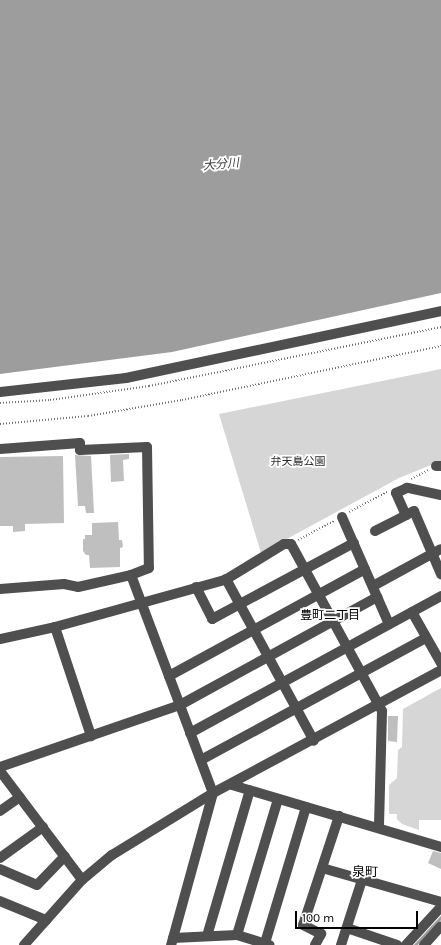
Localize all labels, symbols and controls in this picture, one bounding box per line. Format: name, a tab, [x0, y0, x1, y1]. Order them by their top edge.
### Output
water label: 大分川	[202, 156, 240, 174]
park label: 弁天島公園	[271, 455, 325, 469]
district label: 豊町二丁目	[300, 609, 360, 623]
district label: 泉町	[352, 864, 378, 880]
scale bar	[297, 903, 420, 929]
text: 100 m	[302, 911, 334, 925]

